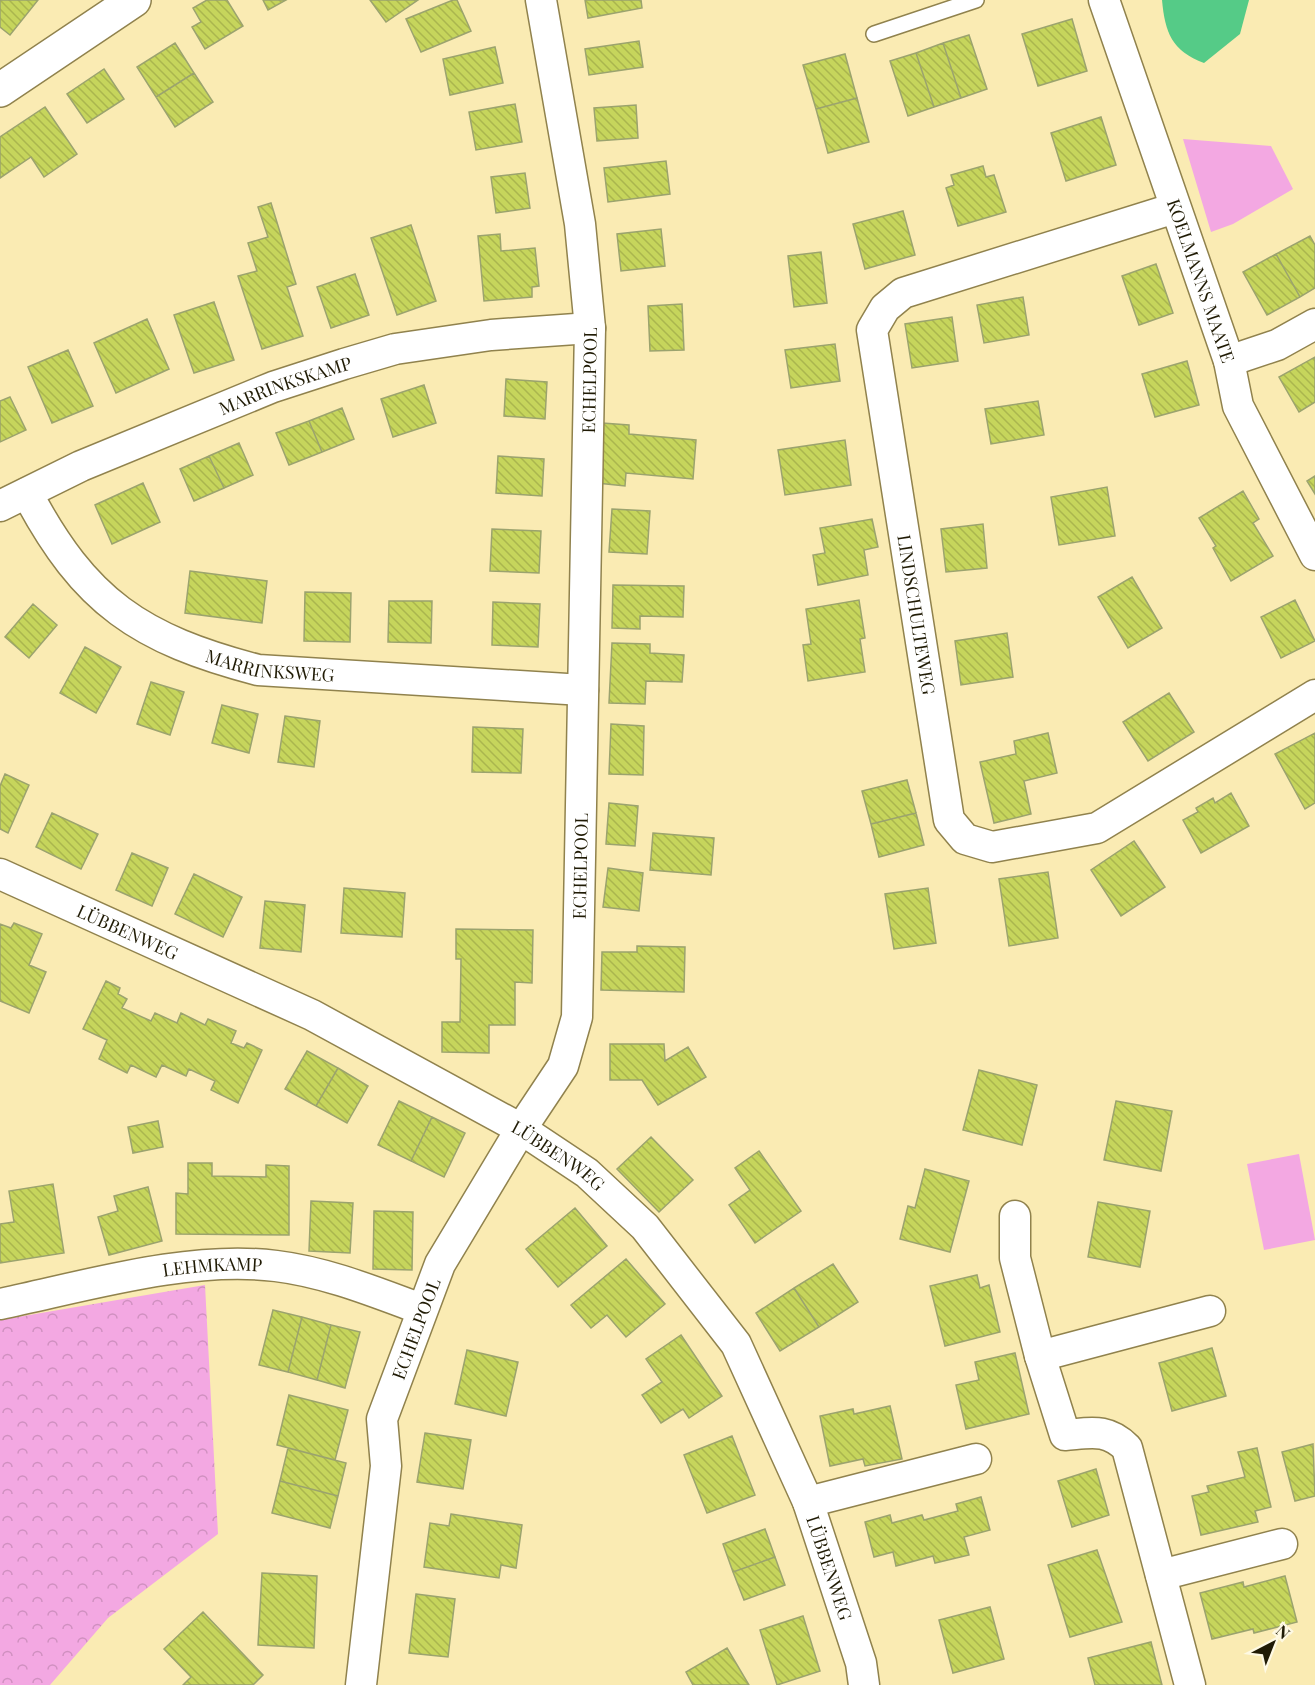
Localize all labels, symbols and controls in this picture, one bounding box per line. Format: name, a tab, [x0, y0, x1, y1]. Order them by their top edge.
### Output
street label: KOELMANNS MAATE	[1162, 196, 1241, 366]
street label: ECHELPOOL	[576, 327, 602, 434]
street label: MARRINKSKAMP	[215, 350, 355, 420]
street label: LINDSCHULTEWEG	[892, 533, 941, 697]
street label: MARRINKSWEG	[203, 643, 335, 687]
street label: ECHELPOOL	[567, 812, 593, 920]
street label: LÜBBENWEG	[73, 898, 182, 965]
street label: LÜBBENWEG	[508, 1114, 610, 1196]
street label: LEHMKAMP	[161, 1252, 263, 1282]
street label: ECHELPOOL	[386, 1274, 446, 1383]
street label: LÜBBENWEG	[801, 1512, 858, 1623]
north arrow	[1243, 1613, 1303, 1673]
text: N	[1272, 1620, 1295, 1643]

